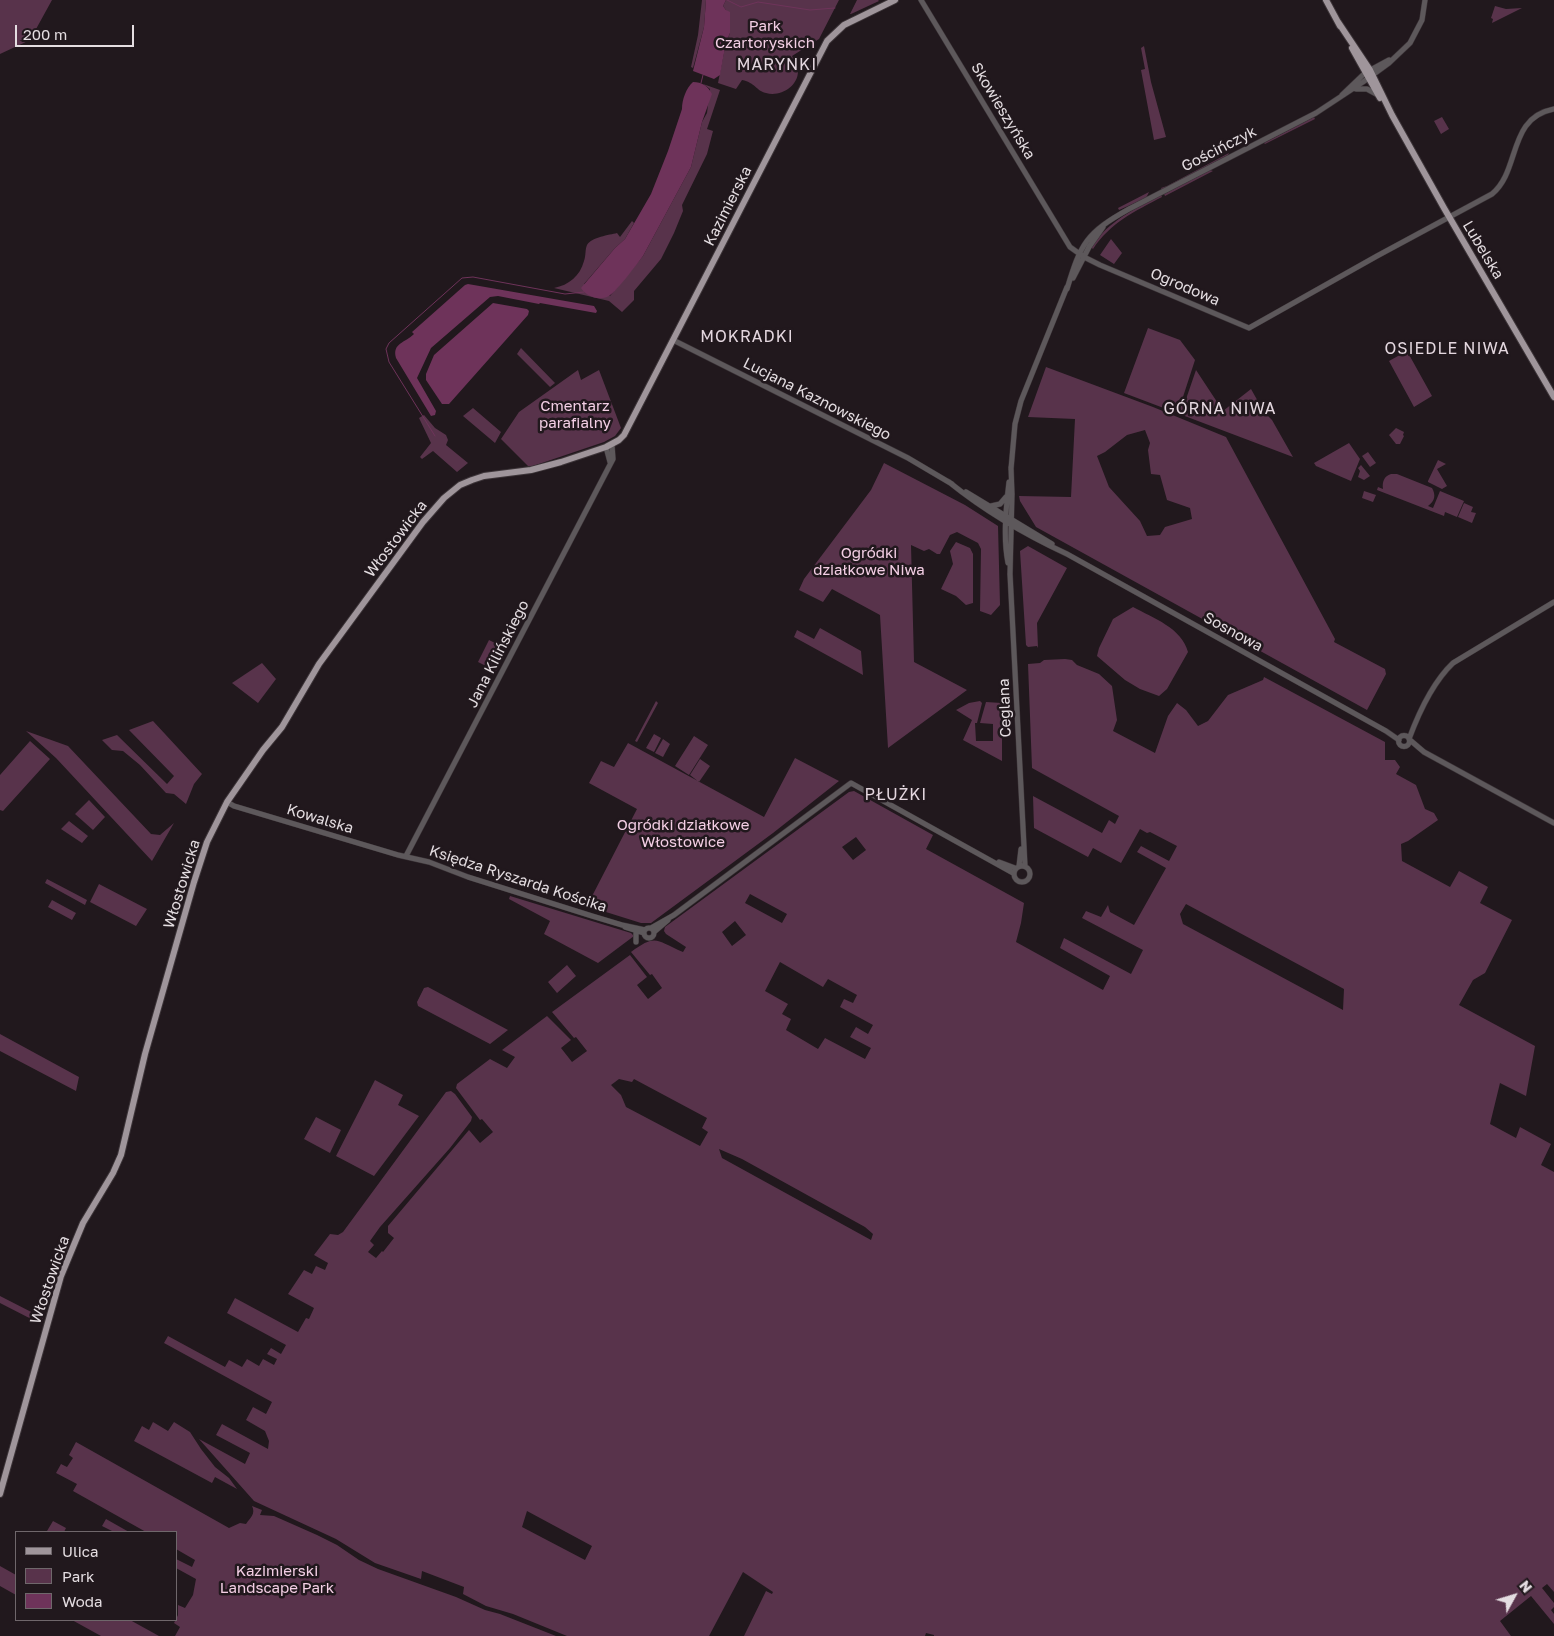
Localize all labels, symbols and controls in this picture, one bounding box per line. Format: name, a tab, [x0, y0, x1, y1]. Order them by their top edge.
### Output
scale bar	[18, 15, 136, 47]
park label: Park Czartoryskich	[715, 17, 815, 52]
text: 200 m	[23, 25, 67, 43]
district label: MARYNKI	[736, 55, 818, 75]
street label: Skowieszyńska	[967, 59, 1039, 163]
street label: Gościńczyk	[1178, 122, 1260, 176]
street label: Kazimierska	[700, 163, 756, 249]
street label: Lubelska	[1459, 218, 1507, 282]
street label: Ogrodowa	[1148, 264, 1222, 310]
district label: MOKRADKI	[699, 327, 795, 347]
district label: OSIEDLE NIWA	[1383, 339, 1511, 359]
street label: Lucjana Kaznowskiego	[740, 354, 894, 444]
park label: Cmentarz parafialny	[539, 397, 611, 432]
district label: GÓRNA NIWA	[1162, 399, 1278, 419]
street label: Włostowicka	[361, 497, 431, 581]
park label: Ogródki działkowe Niwa	[813, 544, 925, 579]
street label: Jana Kilińskiego	[463, 597, 533, 711]
street label: Sosnowa	[1200, 608, 1266, 656]
street label: Ceglana	[995, 678, 1015, 738]
district label: PŁUŻKI	[864, 785, 928, 805]
street label: Kowalska	[284, 800, 356, 838]
park label: Ogródki działkowe Włostowice	[617, 816, 749, 851]
street label: Włostowicka	[160, 837, 204, 931]
street label: Księdza Ryszarda Kościka	[427, 842, 609, 916]
street label: Włostowicka	[27, 1234, 73, 1326]
legend	[15, 1531, 178, 1621]
text: Ulica	[62, 1542, 98, 1560]
park label: Kazimierski Landscape Park	[220, 1562, 334, 1597]
text: Park	[62, 1567, 94, 1585]
north arrow	[1489, 1571, 1539, 1621]
text: N	[1516, 1577, 1536, 1596]
text: Woda	[62, 1592, 103, 1610]

